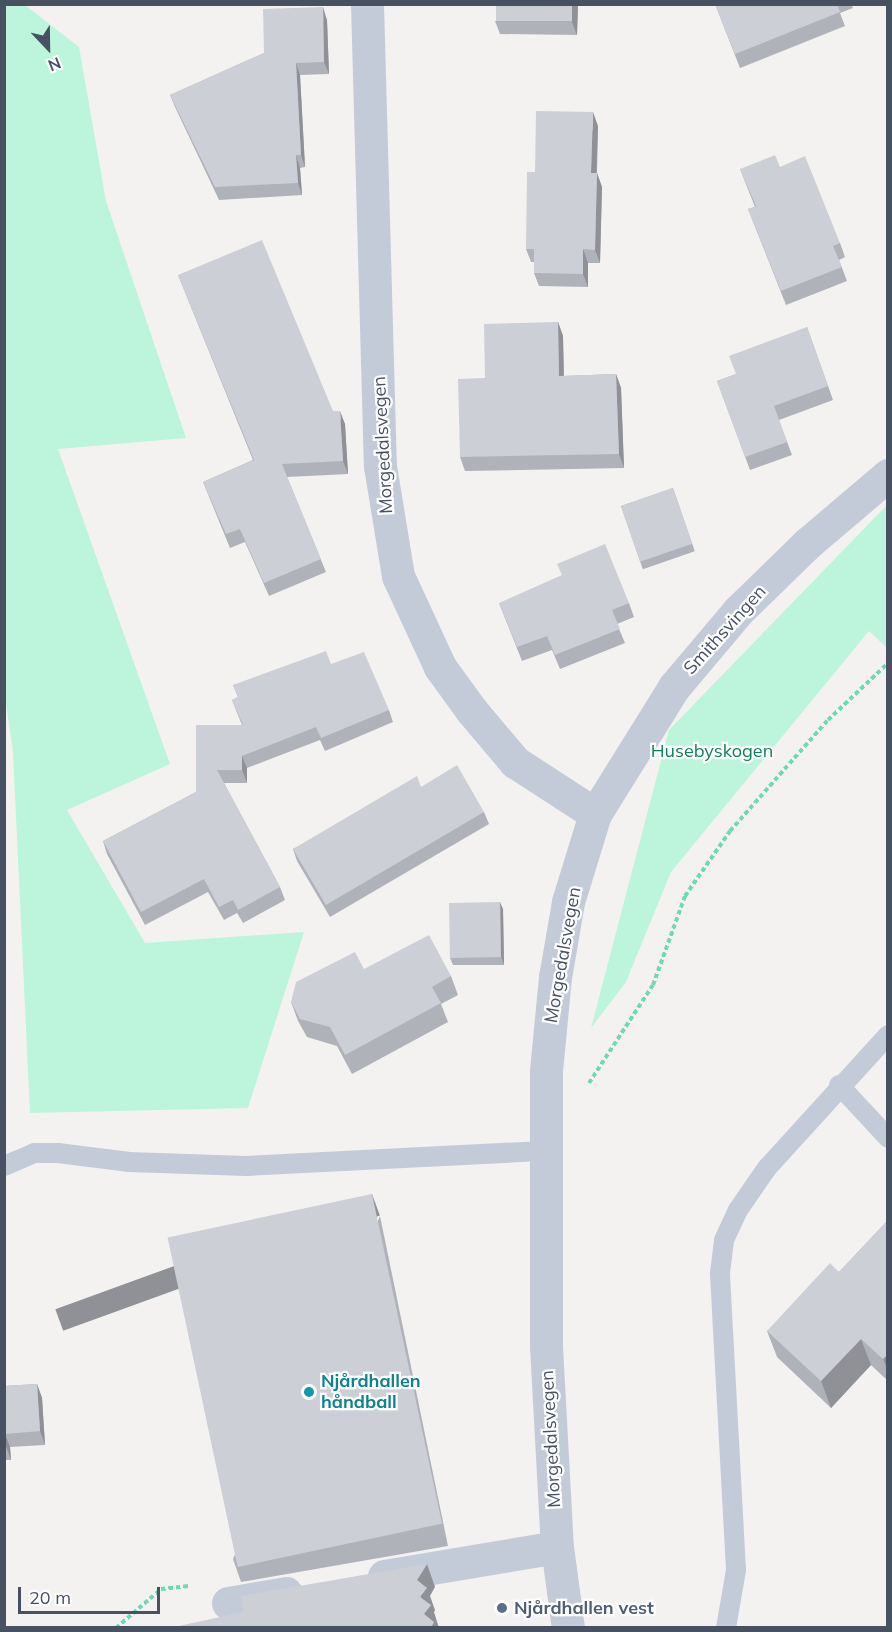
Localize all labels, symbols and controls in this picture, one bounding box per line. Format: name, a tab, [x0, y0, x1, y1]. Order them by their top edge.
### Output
north arrow	[18, 18, 78, 78]
text: N	[45, 53, 64, 76]
street label: Morgedalsvegen	[369, 376, 397, 514]
street label: Smithsvingen	[679, 581, 771, 679]
park label: Husebyskogen	[651, 740, 773, 762]
street label: Morgedalsvegen	[540, 885, 586, 1025]
street label: Morgedalsvegen	[537, 1370, 565, 1508]
place label: Njårdhallen håndball	[321, 1371, 421, 1414]
marker: Njårdhallen håndball	[302, 1385, 316, 1399]
scale bar	[21, 1575, 164, 1613]
text: 20 m	[29, 1586, 71, 1609]
place label: Njårdhallen vest	[514, 1597, 654, 1619]
marker: Njårdhallen vest	[495, 1601, 509, 1615]

